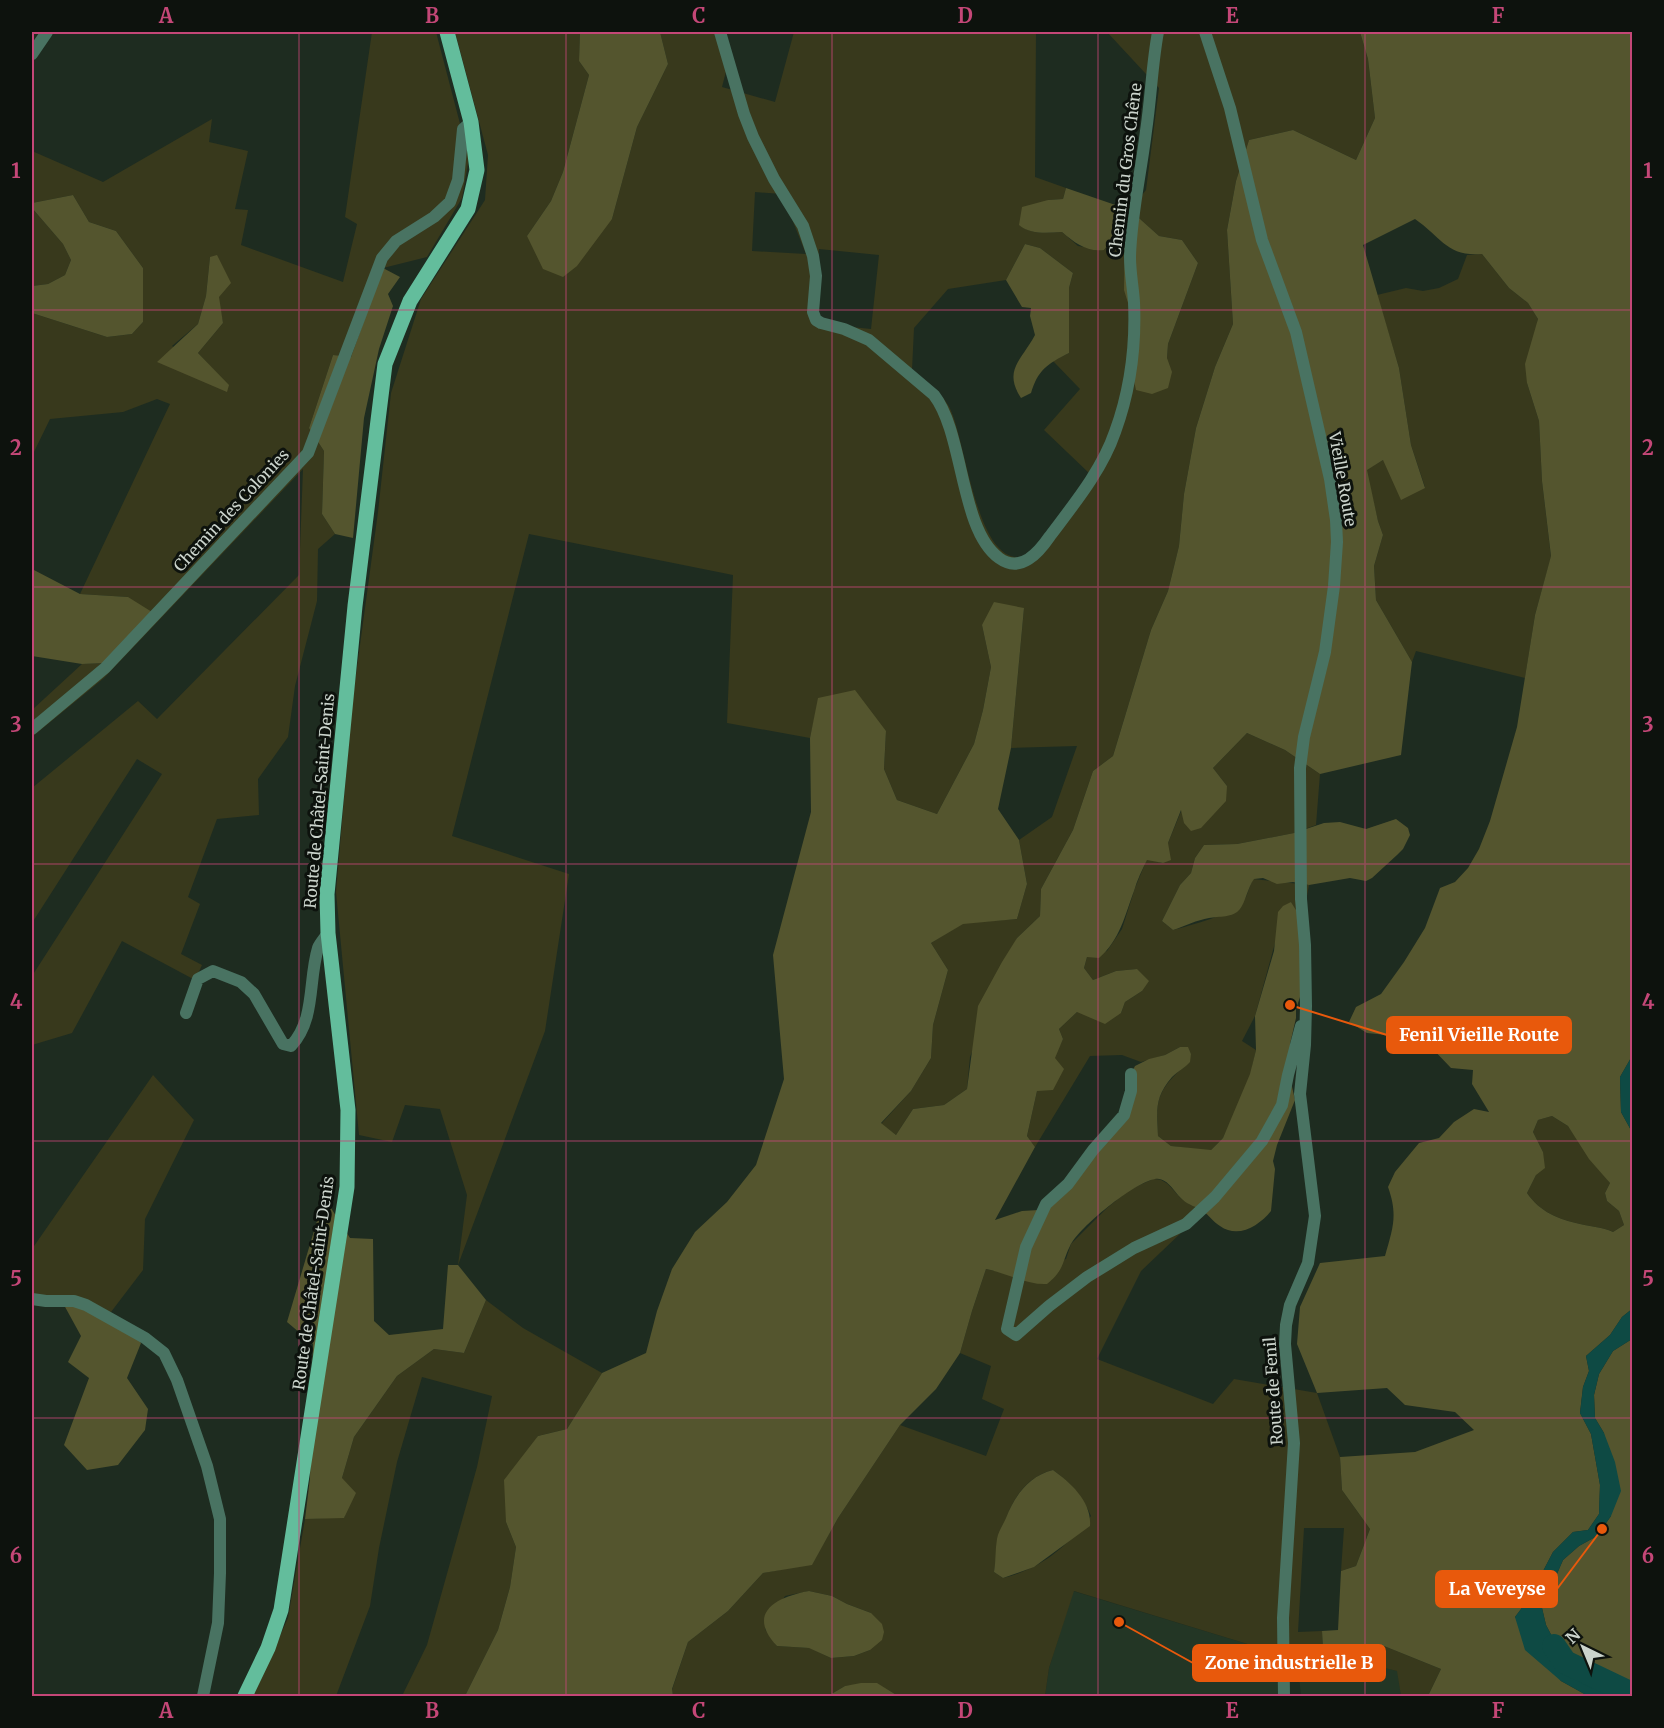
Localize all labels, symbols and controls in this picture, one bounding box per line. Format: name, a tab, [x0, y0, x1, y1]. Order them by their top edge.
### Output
text: A	[158, 3, 174, 28]
text: B	[425, 3, 439, 28]
text: C	[692, 3, 706, 28]
text: D	[957, 3, 973, 28]
text: E	[1225, 3, 1239, 28]
text: F	[1492, 3, 1505, 28]
street label: Chemin du Gros Chêne	[1104, 82, 1146, 258]
text: 1	[11, 158, 21, 183]
text: 1	[1643, 158, 1653, 183]
street label: Vieille Route	[1325, 429, 1361, 528]
text: 2	[10, 435, 22, 460]
text: 2	[1642, 435, 1654, 460]
street label: Chemin des Colonies	[169, 444, 293, 575]
street label: Route de Châtel-Saint-Denis	[300, 692, 338, 909]
text: 3	[10, 712, 22, 737]
text: 3	[1642, 712, 1654, 737]
text: 4	[10, 989, 23, 1014]
text: 4	[1642, 989, 1655, 1014]
callout: Fenil Vieille Route	[1387, 1017, 1571, 1053]
text: Fenil Vieille Route	[1399, 1023, 1559, 1046]
street label: Route de Châtel-Saint-Denis	[288, 1175, 338, 1391]
text: 5	[10, 1266, 22, 1291]
text: 5	[1642, 1266, 1654, 1291]
street label: Route de Fenil	[1259, 1336, 1287, 1446]
text: 6	[10, 1543, 22, 1568]
text: 6	[1642, 1543, 1654, 1568]
callout: La Veveyse	[1436, 1571, 1557, 1607]
text: La Veveyse	[1448, 1577, 1546, 1600]
north arrow	[1553, 1617, 1613, 1677]
text: N	[1561, 1624, 1584, 1648]
callout: Zone industrielle B	[1193, 1645, 1385, 1681]
text: Zone industrielle B	[1205, 1651, 1374, 1674]
text: A	[158, 1698, 174, 1723]
text: B	[425, 1698, 439, 1723]
text: C	[692, 1698, 706, 1723]
text: D	[957, 1698, 973, 1723]
text: E	[1225, 1698, 1239, 1723]
text: F	[1492, 1698, 1505, 1723]

